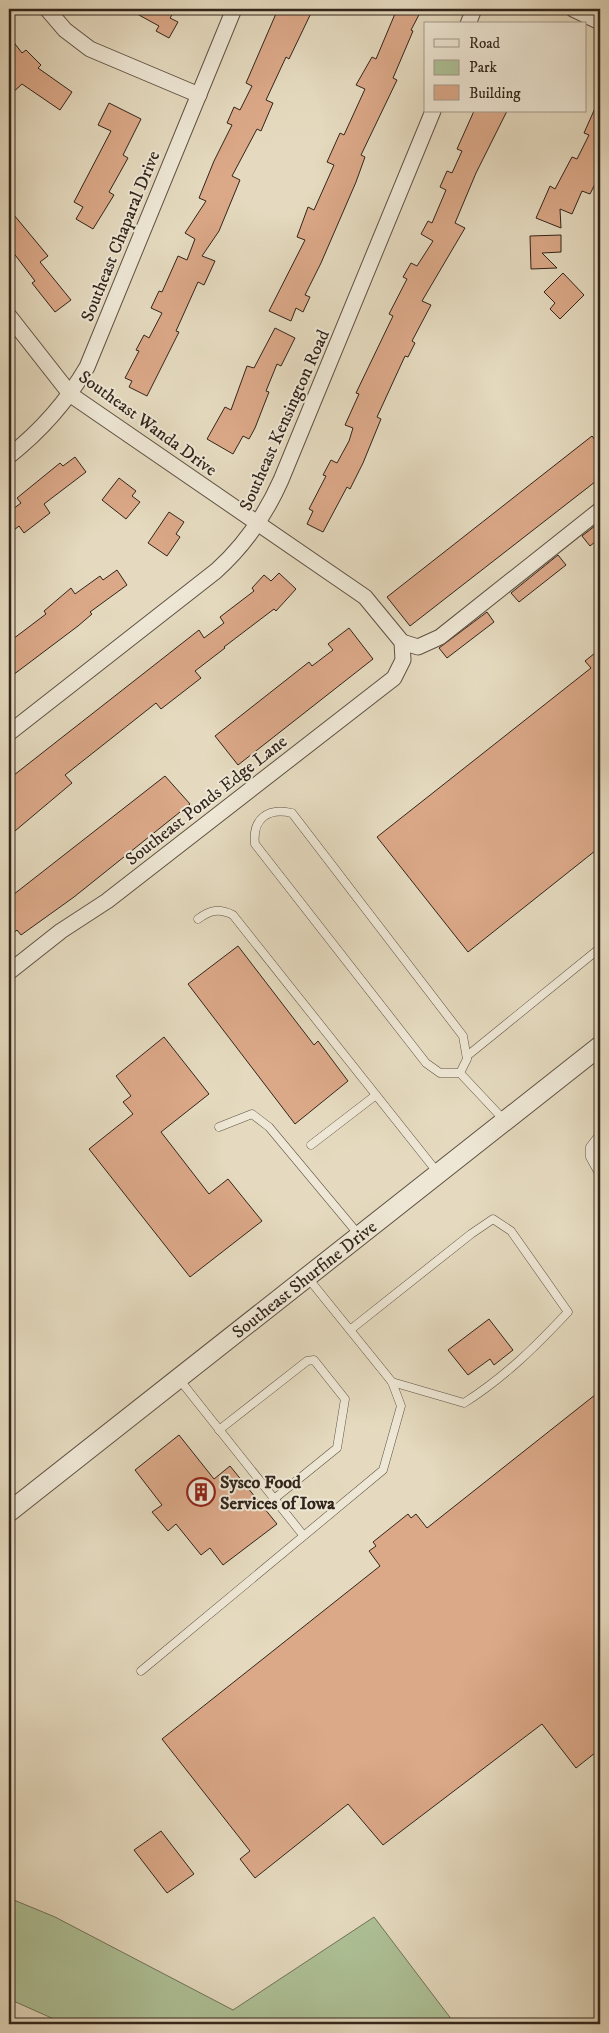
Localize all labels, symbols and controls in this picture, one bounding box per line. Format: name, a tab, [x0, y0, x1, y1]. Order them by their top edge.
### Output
legend	[424, 22, 586, 112]
text: Road	[469, 34, 501, 53]
text: Park	[469, 58, 498, 77]
text: Building	[469, 84, 521, 103]
street label: Southeast Chaparal Drive	[77, 148, 165, 325]
street label: Southeast Kensington Road	[235, 326, 335, 514]
street label: Southeast Wanda Drive	[74, 366, 221, 481]
street label: Southeast Ponds Edge Lane	[121, 731, 292, 871]
street label: Southeast Shurfine Drive	[228, 1216, 382, 1344]
place label: Sysco Food Services of Iowa	[220, 1472, 335, 1515]
building icon: Sysco Food Services of Iowa	[186, 1477, 216, 1507]

